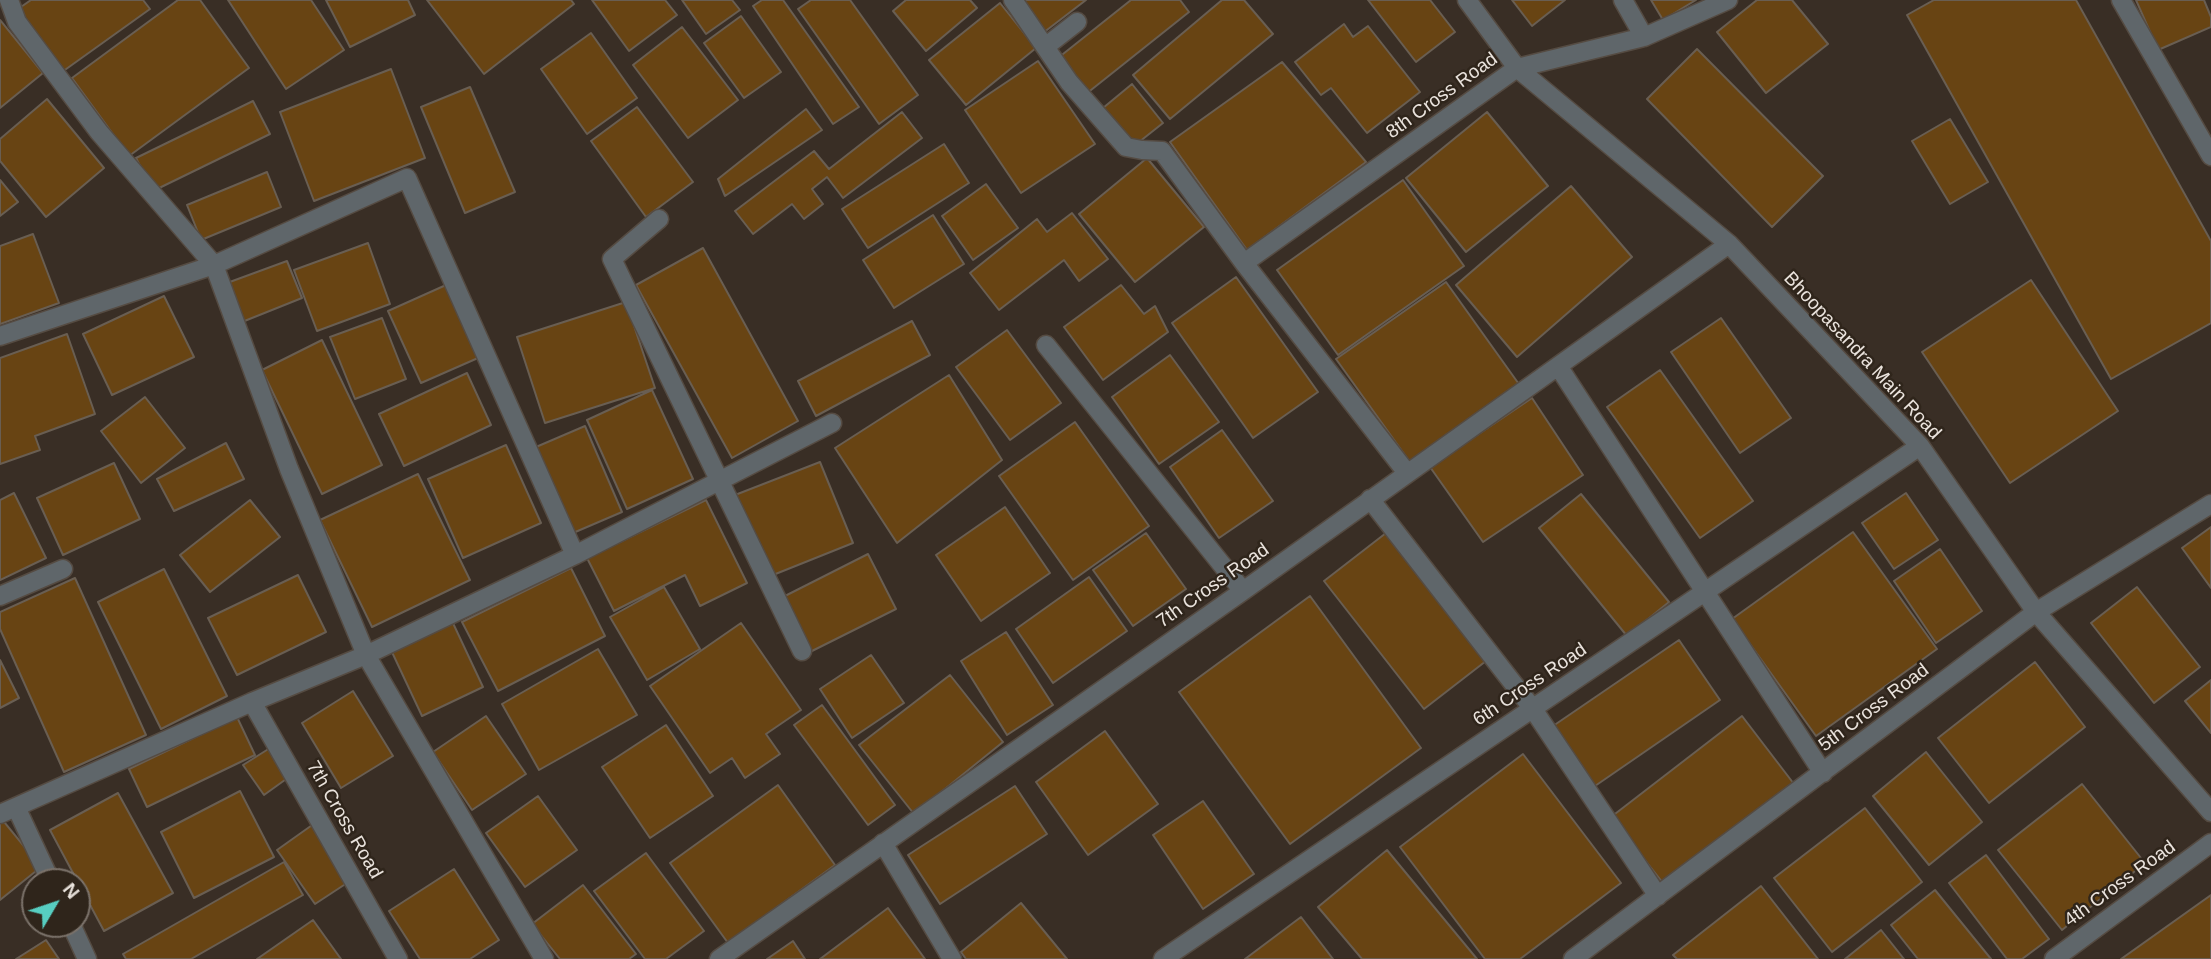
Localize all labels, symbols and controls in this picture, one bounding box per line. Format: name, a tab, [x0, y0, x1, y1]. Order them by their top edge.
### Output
street label: 8th Cross Road	[1382, 48, 1502, 144]
street label: Bhoopasandra Main Road	[1778, 267, 1946, 445]
street label: 7th Cross Road	[1152, 539, 1274, 633]
street label: 6th Cross Road	[1469, 639, 1591, 731]
street label: 5th Cross Road	[1814, 659, 1934, 757]
street label: 7th Cross Road	[301, 757, 387, 883]
street label: 4th Cross Road	[2060, 836, 2180, 932]
north arrow	[21, 868, 91, 938]
text: N	[59, 879, 84, 903]

